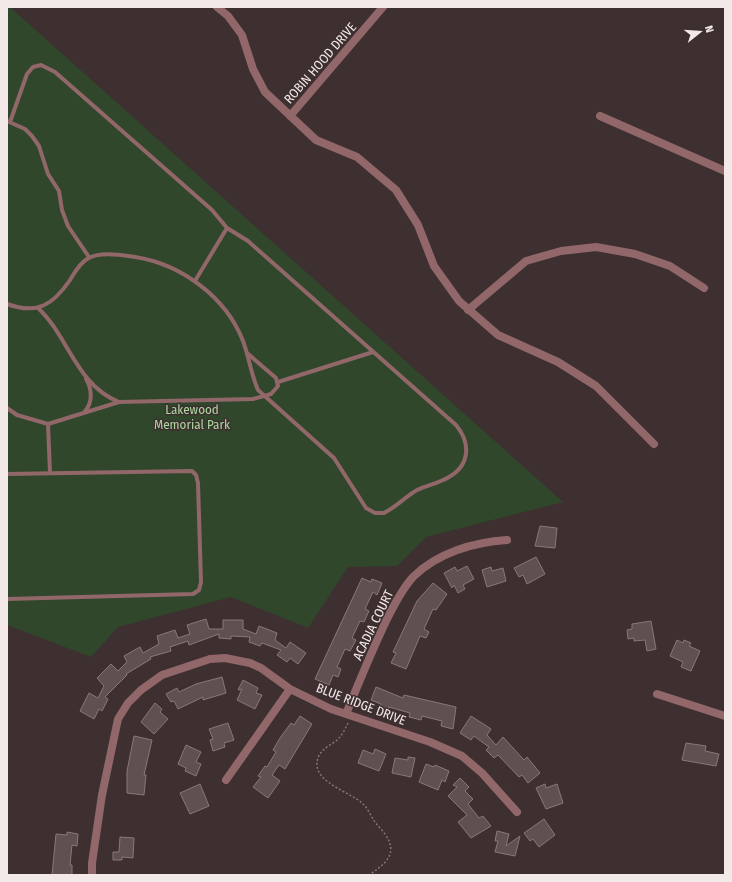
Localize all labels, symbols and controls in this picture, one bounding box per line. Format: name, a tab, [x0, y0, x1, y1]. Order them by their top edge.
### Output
north arrow	[680, 12, 720, 52]
street label: ROBIN HOOD DRIVE	[281, 20, 359, 106]
text: N	[702, 24, 716, 34]
park label: Lakewood Memorial Park	[154, 402, 231, 432]
street label: ACADIA COURT	[350, 588, 396, 662]
street label: BLUE RIDGE DRIVE	[314, 680, 408, 728]

